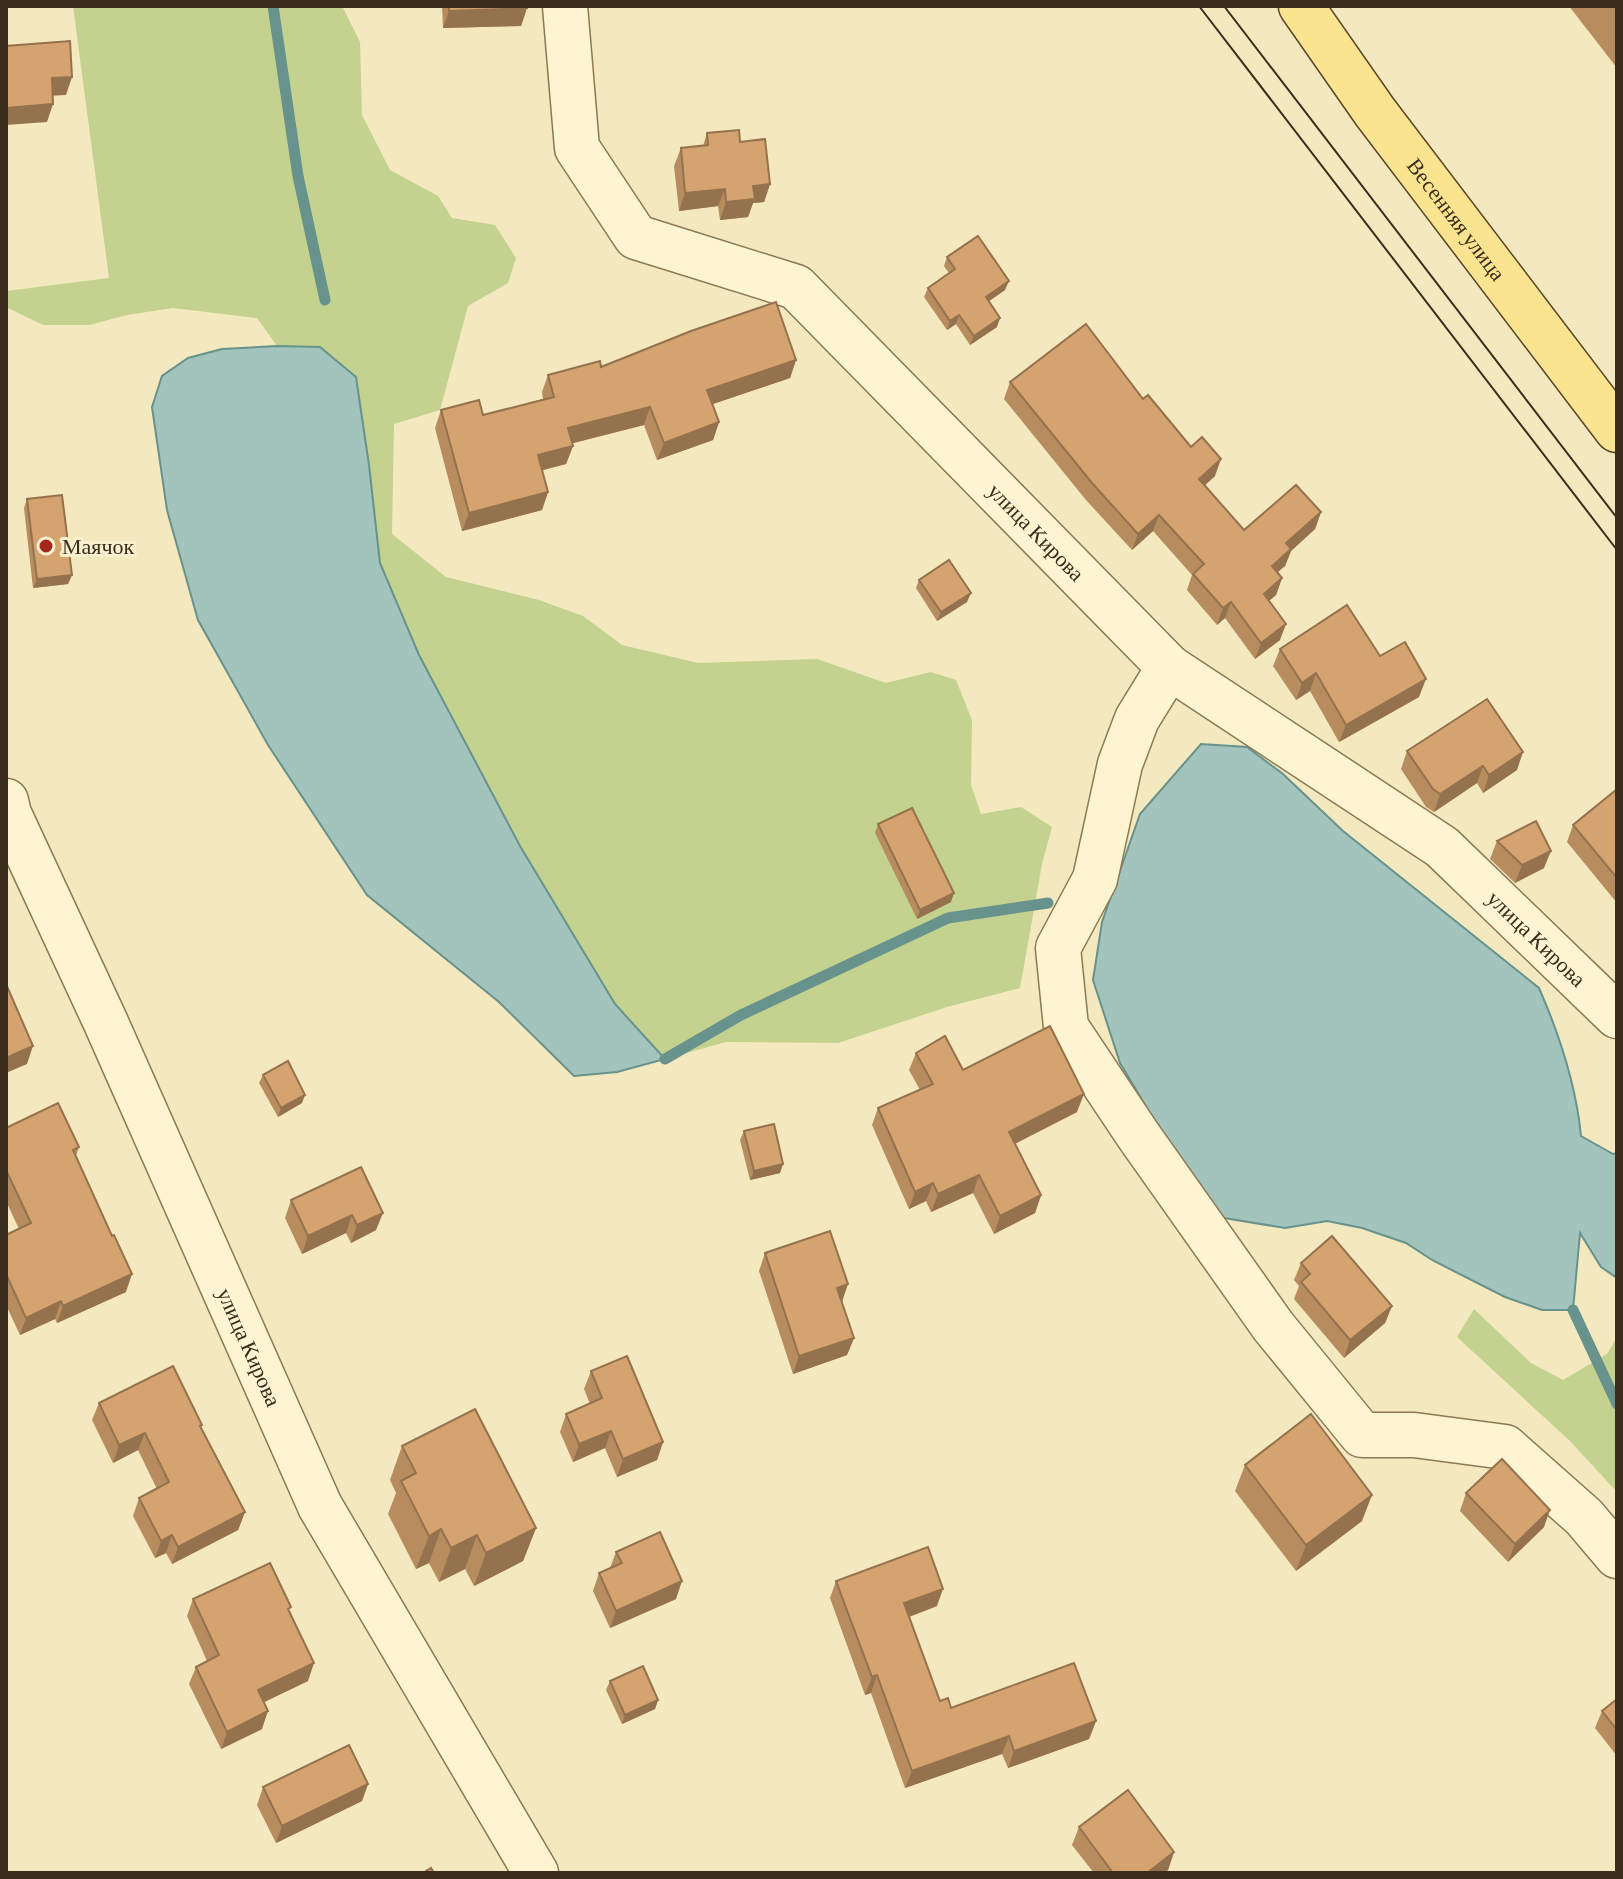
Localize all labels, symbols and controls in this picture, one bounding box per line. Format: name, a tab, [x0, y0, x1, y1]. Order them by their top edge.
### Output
street label: Весенняя улица	[1402, 153, 1511, 286]
street label: улица Кирова	[983, 478, 1090, 586]
place label: Маячок	[62, 534, 135, 559]
marker: Маячок	[37, 537, 55, 555]
street label: улица Кирова	[1482, 885, 1591, 992]
street label: улица Кирова	[212, 1284, 287, 1410]

